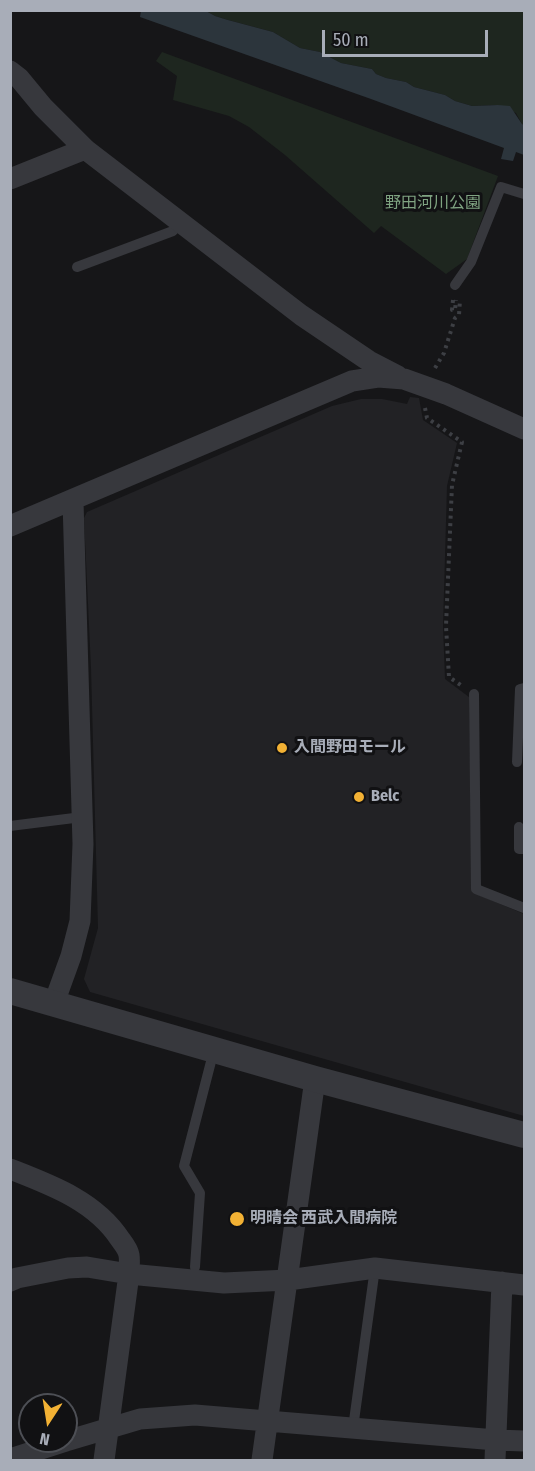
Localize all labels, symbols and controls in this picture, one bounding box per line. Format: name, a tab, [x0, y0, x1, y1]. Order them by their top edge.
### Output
scale bar	[325, 18, 492, 56]
text: 50 m	[333, 29, 369, 51]
park label: 野田河川公園	[385, 194, 481, 214]
place label: 入間野田モール	[294, 738, 406, 758]
marker: 入間野田モール	[275, 741, 289, 755]
place label: Belc	[371, 787, 399, 807]
marker: Belc	[352, 790, 366, 804]
place label: 明晴会 西武入間病院	[250, 1209, 397, 1229]
marker: 明晴会 西武入間病院	[228, 1210, 246, 1228]
north arrow	[18, 1393, 78, 1453]
text: N	[38, 1429, 51, 1449]

